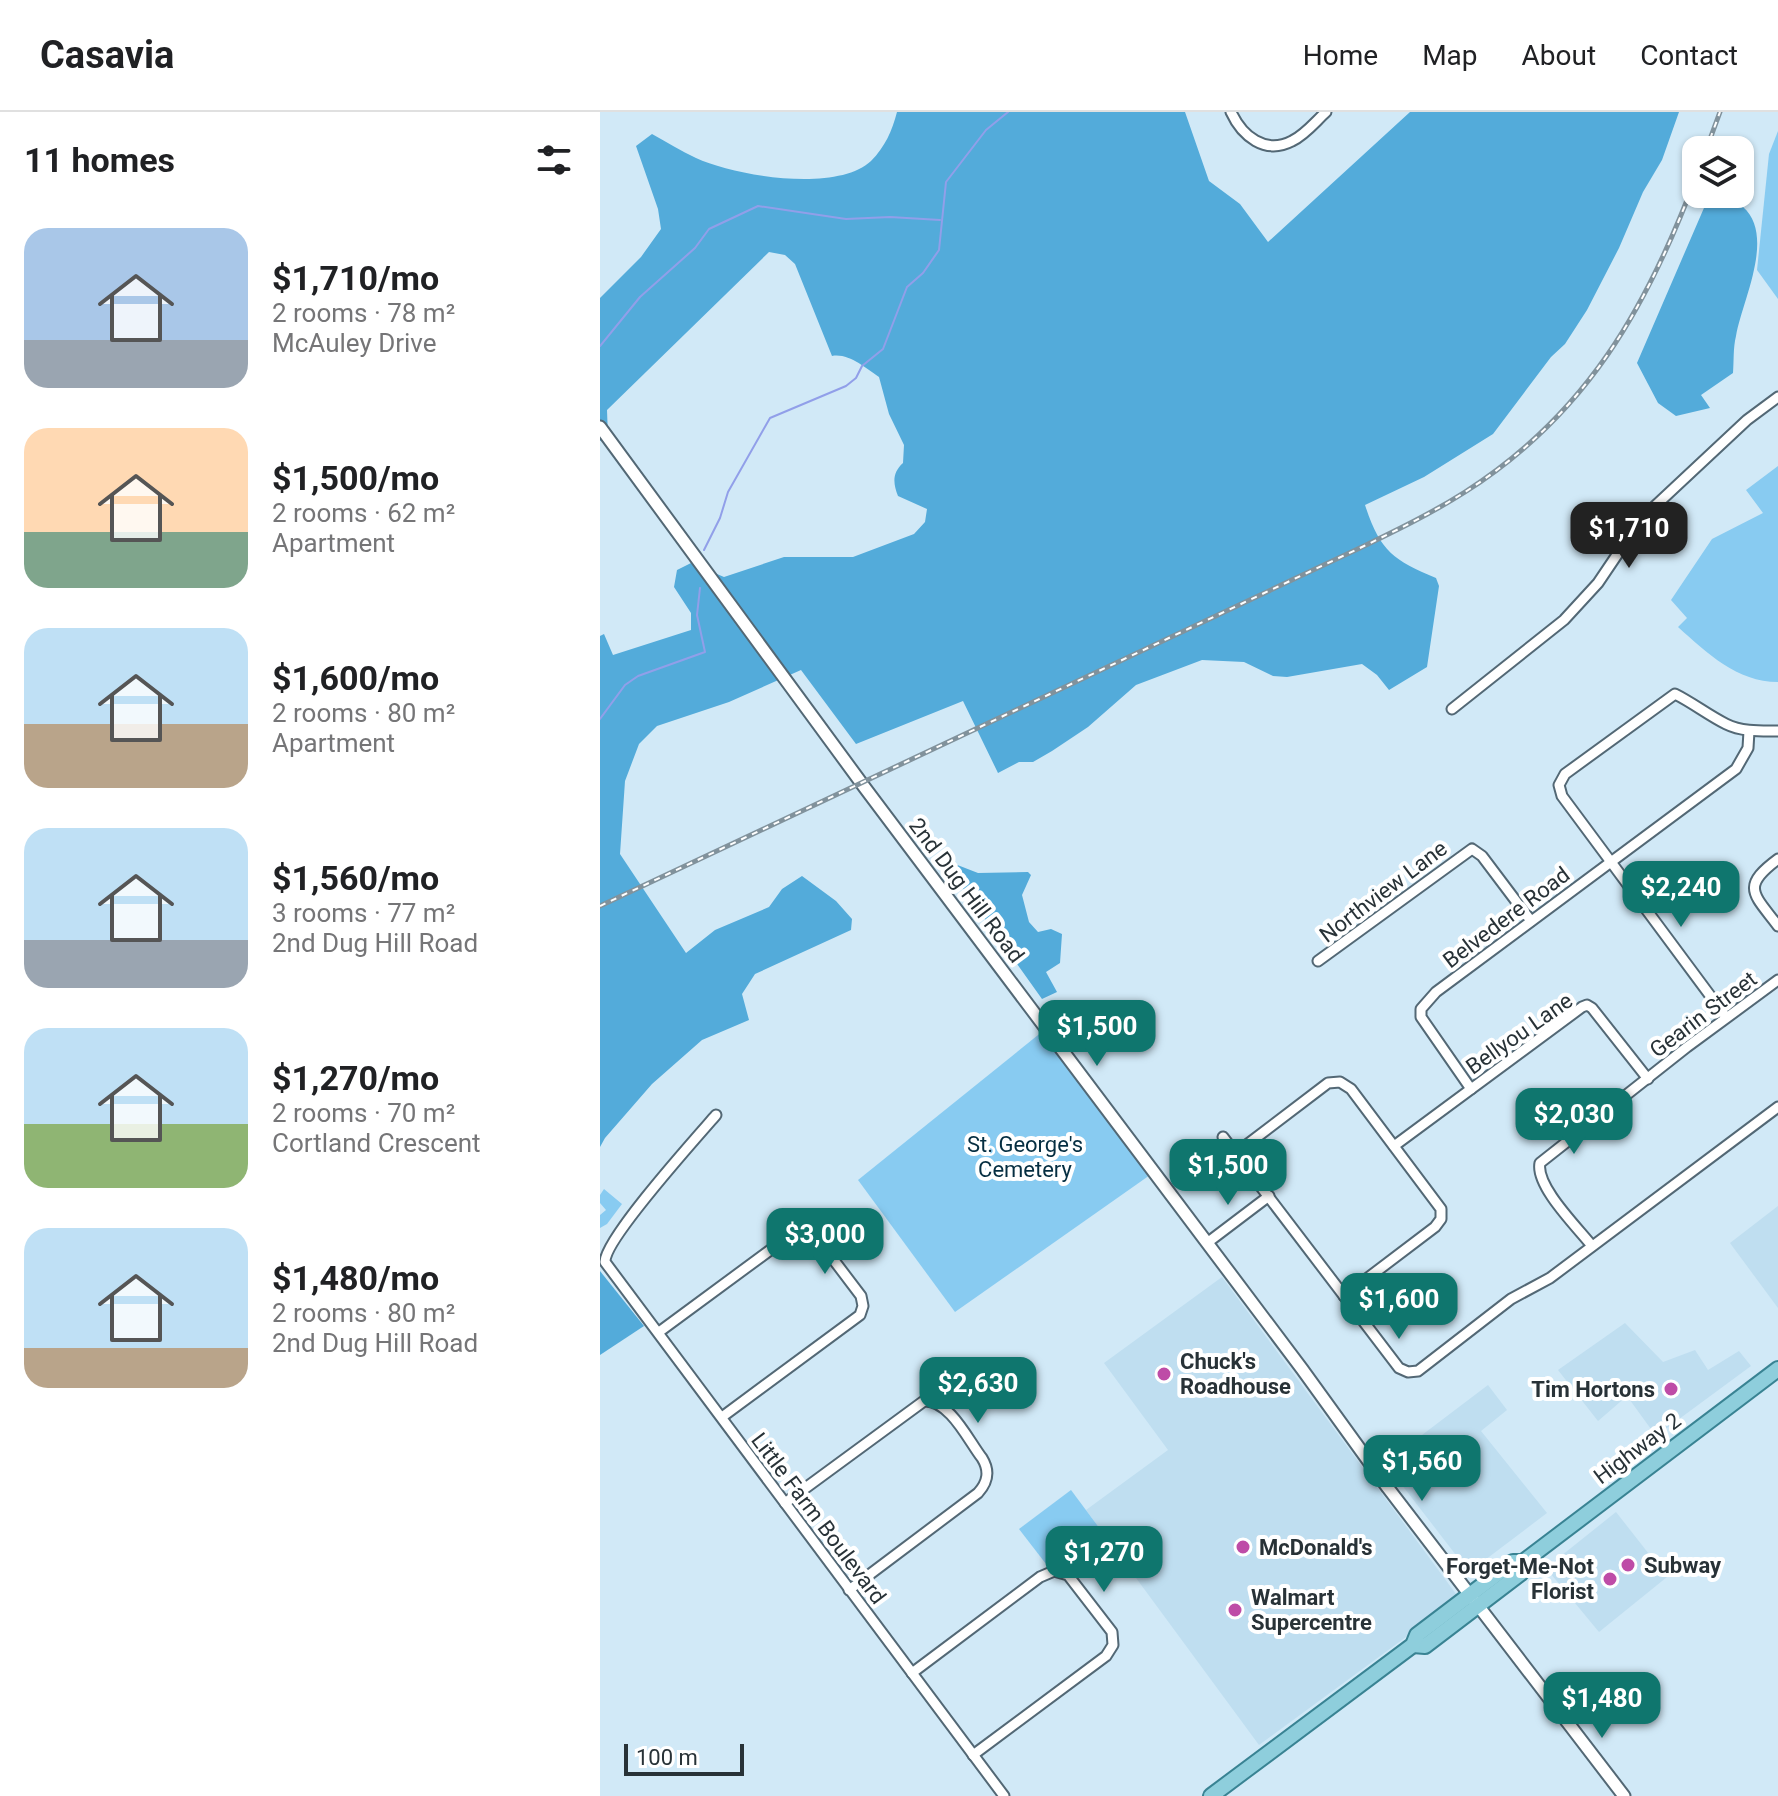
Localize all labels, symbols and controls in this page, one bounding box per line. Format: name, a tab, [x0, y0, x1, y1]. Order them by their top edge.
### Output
text: Casavia	[40, 33, 174, 77]
text: Home	[1303, 39, 1378, 72]
text: Map	[1422, 39, 1478, 72]
text: About	[1522, 39, 1596, 72]
text: Contact	[1640, 39, 1738, 72]
map controls	[1682, 136, 1754, 208]
button: layers	[1682, 136, 1754, 208]
icon: filters	[532, 138, 576, 182]
text: 11 homes	[24, 140, 175, 180]
text: $1,710/mo	[272, 258, 439, 298]
icon: home	[88, 260, 184, 356]
text: 2 rooms · 78 m²	[272, 298, 455, 328]
text: McAuley Drive	[272, 328, 437, 358]
text: $1,500/mo	[272, 458, 439, 498]
icon: home	[88, 460, 184, 556]
text: 2 rooms · 62 m²	[272, 498, 455, 528]
pin: $1,710	[1564, 502, 1694, 570]
text: $1,710	[1589, 513, 1669, 543]
text: Apartment	[272, 528, 395, 558]
text: $1,600/mo	[272, 658, 439, 698]
icon: home	[88, 660, 184, 756]
text: 2 rooms · 80 m²	[272, 698, 455, 728]
text: Apartment	[272, 728, 395, 758]
street label: 2nd Dug Hill Road	[904, 813, 1029, 967]
street label: Northview Lane	[1315, 835, 1452, 947]
text: $1,560/mo	[272, 858, 439, 898]
icon: home	[88, 860, 184, 956]
pin: $2,240	[1616, 861, 1746, 929]
street label: Belvedere Road	[1438, 862, 1574, 973]
text: $2,240	[1641, 872, 1721, 902]
text: 3 rooms · 77 m²	[272, 898, 455, 928]
text: 2nd Dug Hill Road	[272, 928, 478, 958]
street label: Gearin Street	[1645, 966, 1762, 1063]
street label: Bellyou Lane	[1461, 988, 1577, 1079]
pin: $1,500	[1032, 1000, 1162, 1068]
text: $1,500	[1057, 1011, 1137, 1041]
text: $1,270/mo	[272, 1058, 439, 1098]
icon: home	[88, 1060, 184, 1156]
pin: $2,030	[1509, 1088, 1639, 1156]
text: 2 rooms · 70 m²	[272, 1098, 455, 1128]
text: $2,030	[1534, 1099, 1614, 1129]
text: Cortland Crescent	[272, 1128, 481, 1158]
park label: St. George's Cemetery	[967, 1132, 1083, 1182]
pin: $1,500	[1163, 1139, 1293, 1207]
text: $1,500	[1188, 1150, 1268, 1180]
pin: $3,000	[760, 1208, 890, 1276]
text: $3,000	[785, 1219, 865, 1249]
text: $1,480/mo	[272, 1258, 439, 1298]
icon: home	[88, 1260, 184, 1356]
pin: $1,600	[1334, 1273, 1464, 1341]
text: $1,600	[1359, 1284, 1439, 1314]
text: 2 rooms · 80 m²	[272, 1298, 455, 1328]
text: 2nd Dug Hill Road	[272, 1328, 478, 1358]
place label: Chuck's Roadhouse	[1180, 1349, 1291, 1399]
pin: $2,630	[913, 1357, 1043, 1425]
marker: Chuck's Roadhouse	[1155, 1365, 1173, 1383]
text: $2,630	[938, 1368, 1018, 1398]
place label: Tim Hortons	[1531, 1377, 1655, 1402]
marker: Tim Hortons	[1662, 1380, 1680, 1398]
street label: Highway 2	[1589, 1408, 1686, 1489]
street label: Little Farm Boulevard	[746, 1428, 891, 1609]
pin: $1,560	[1357, 1435, 1487, 1503]
text: $1,560	[1382, 1446, 1462, 1476]
pin: $1,270	[1039, 1526, 1169, 1594]
place label: McDonald's	[1259, 1535, 1373, 1560]
text: $1,270	[1064, 1537, 1144, 1567]
marker: McDonald's	[1234, 1538, 1252, 1556]
place label: Subway	[1644, 1553, 1722, 1578]
place label: Forget-Me-Not Florist	[1446, 1554, 1595, 1604]
marker: Subway	[1619, 1556, 1637, 1574]
marker: Forget-Me-Not Florist	[1601, 1570, 1619, 1588]
place label: Walmart Supercentre	[1251, 1585, 1372, 1635]
marker: Walmart Supercentre	[1226, 1601, 1244, 1619]
pin: $1,480	[1537, 1672, 1667, 1740]
text: $1,480	[1562, 1683, 1642, 1713]
scale bar	[624, 1740, 744, 1776]
text: 100 m	[636, 1745, 698, 1770]

